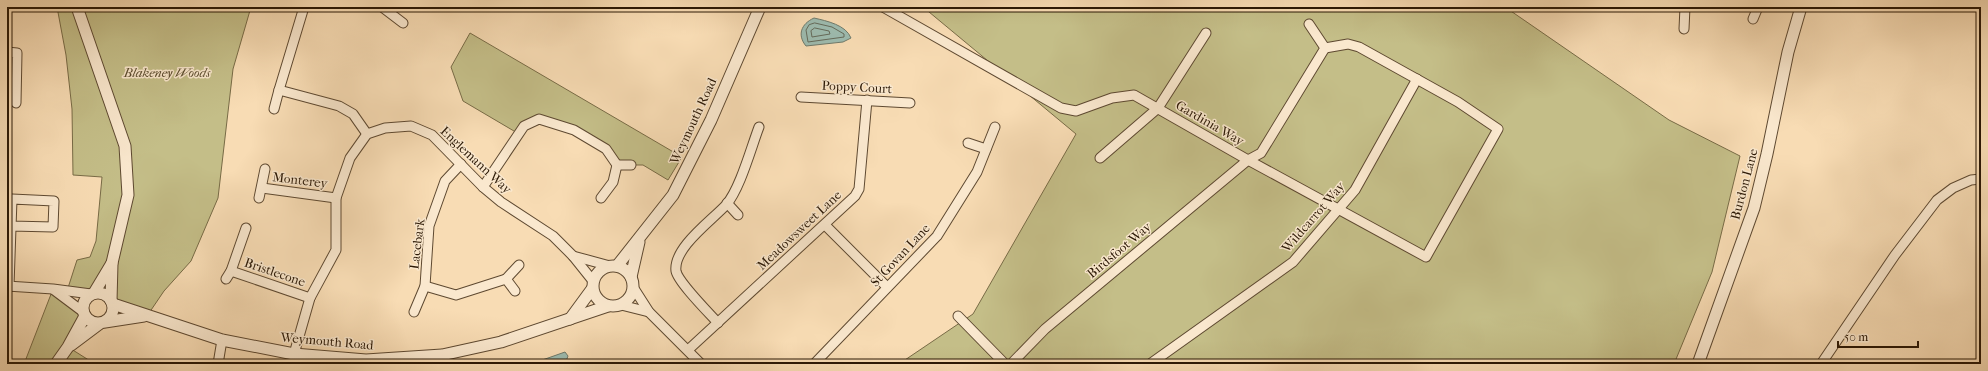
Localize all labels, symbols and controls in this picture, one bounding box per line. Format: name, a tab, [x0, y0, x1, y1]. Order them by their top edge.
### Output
park label: Blakeney Woods	[123, 65, 211, 80]
street label: Weymouth Road	[666, 75, 720, 167]
street label: Poppy Court	[821, 78, 893, 96]
street label: Gardinia Way	[1173, 97, 1248, 149]
street label: Englemann Way	[437, 123, 515, 197]
street label: Burdon Lane	[1727, 146, 1761, 221]
street label: Monterey	[272, 169, 329, 191]
street label: Wildcarrot Way	[1278, 178, 1348, 256]
street label: Meadowsweet Lane	[754, 187, 845, 273]
street label: Lacebark	[406, 217, 428, 270]
street label: Birdsfoot Way	[1084, 218, 1155, 281]
street label: St Govan Lane	[867, 220, 933, 289]
street label: Bristlecone	[243, 255, 308, 290]
scale bar	[1838, 323, 1918, 349]
street label: Weymouth Road	[279, 329, 375, 353]
text: 50 m	[1844, 330, 1868, 344]

